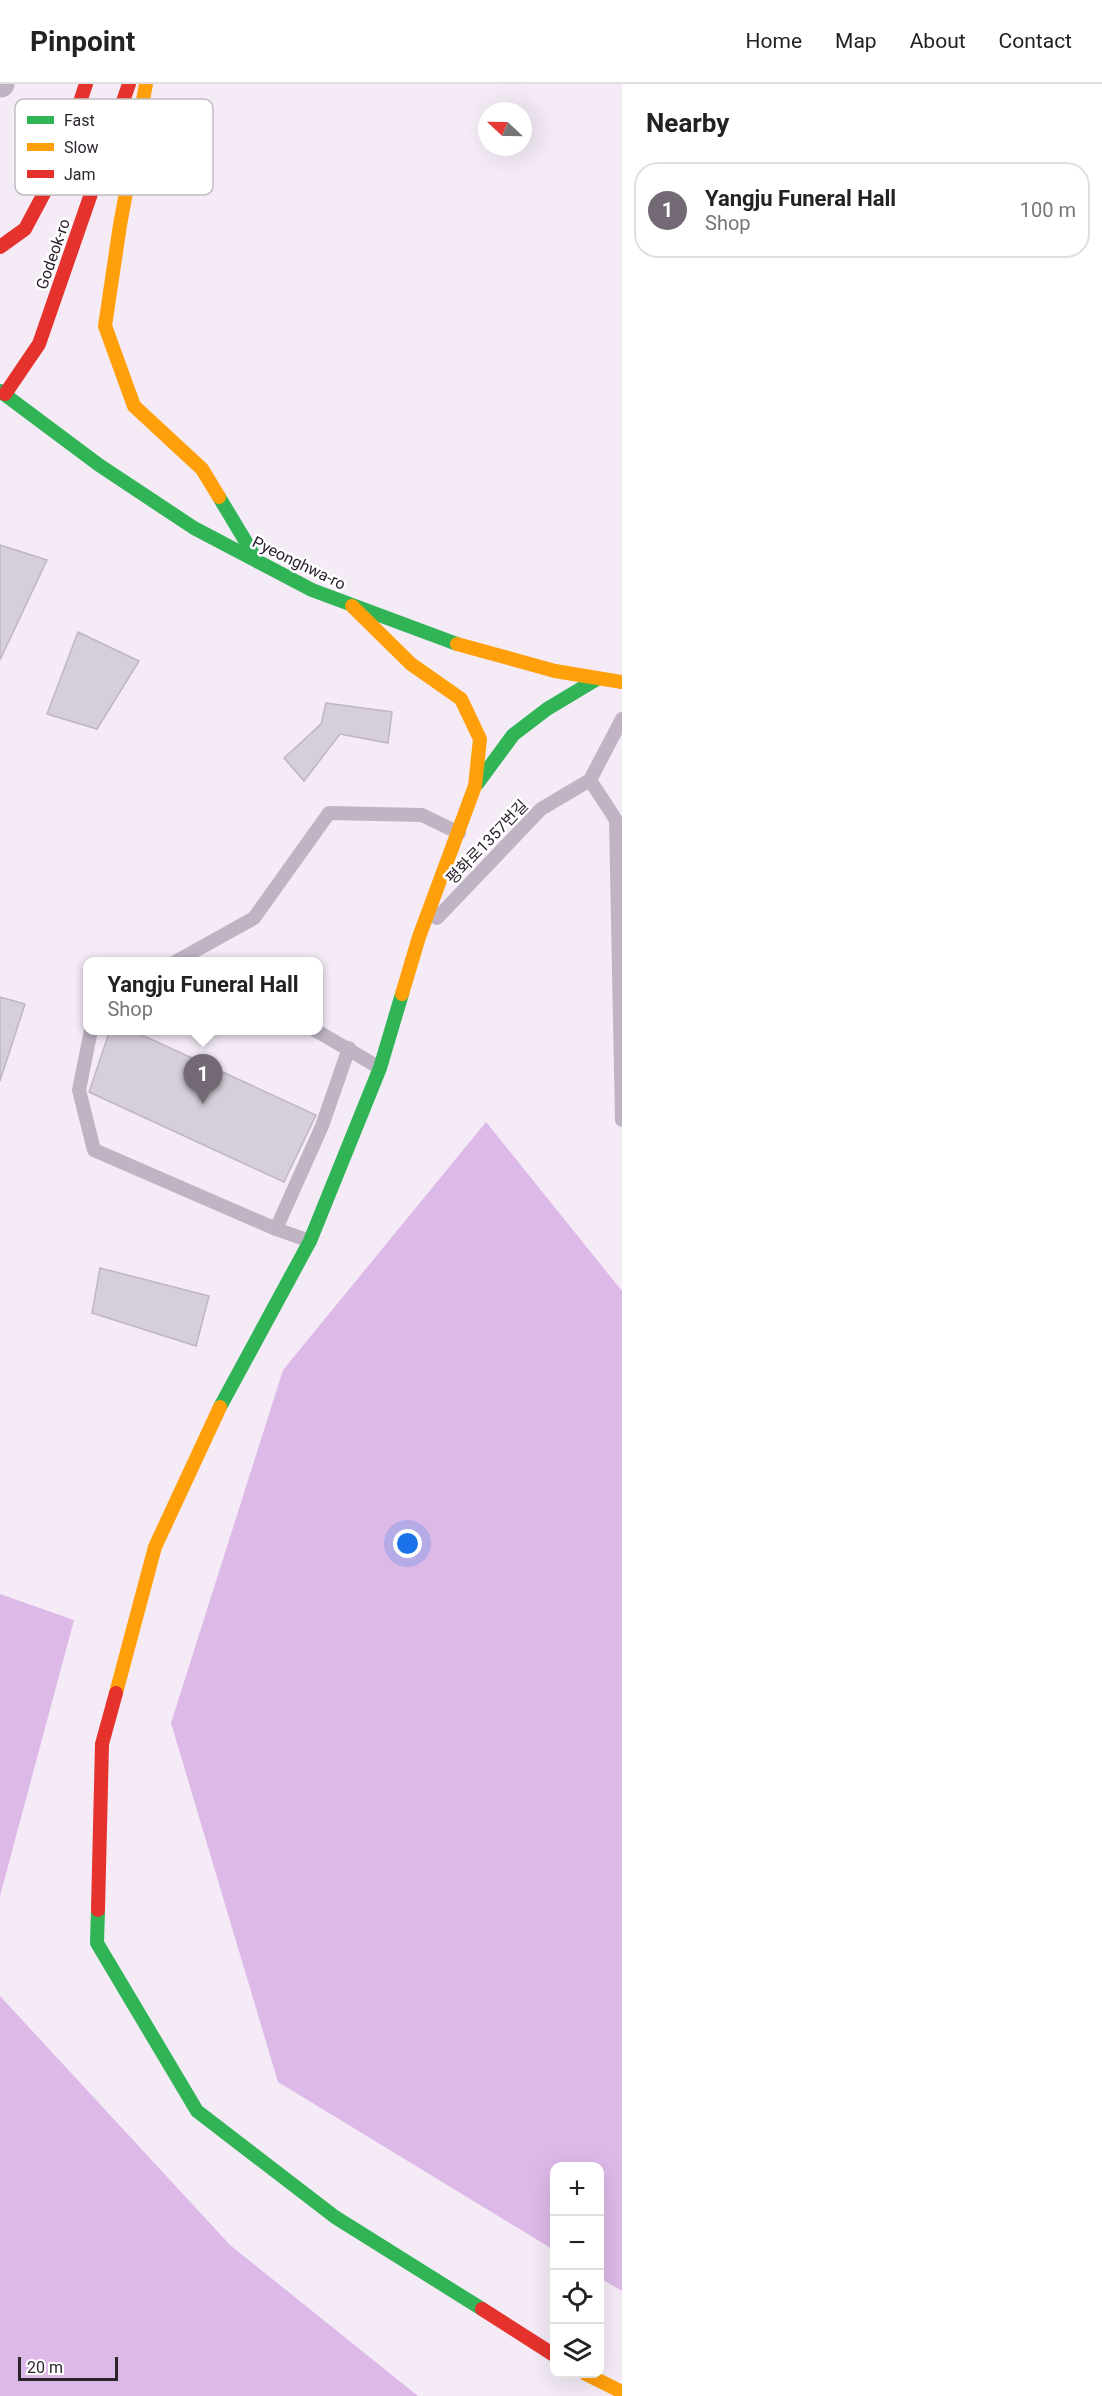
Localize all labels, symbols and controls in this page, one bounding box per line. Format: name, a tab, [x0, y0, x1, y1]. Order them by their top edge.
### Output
text: Pinpoint	[30, 25, 135, 58]
text: Home	[746, 29, 802, 53]
text: Map	[835, 29, 877, 53]
text: About	[910, 29, 966, 53]
text: Contact	[999, 29, 1072, 53]
legend	[15, 99, 213, 195]
north arrow	[478, 102, 532, 156]
text: Nearby	[646, 108, 729, 138]
text: Fast	[64, 111, 95, 130]
text: Slow	[64, 138, 99, 157]
text: Jam	[64, 165, 96, 184]
text: Yangju Funeral Hall	[705, 186, 896, 211]
text: 1	[662, 198, 673, 222]
text: 100 m	[1020, 198, 1076, 222]
text: Shop	[705, 211, 751, 235]
street label: Godeok-ro	[32, 216, 74, 292]
street label: Pyeonghwa-ro	[249, 532, 349, 594]
street label: 평화로1357번길	[442, 796, 532, 888]
popup	[83, 957, 323, 1035]
text: Yangju Funeral Hall	[107, 972, 299, 997]
text: Shop	[107, 997, 153, 1021]
pin: 1	[184, 1054, 222, 1104]
your location	[393, 1529, 422, 1558]
map controls	[550, 2162, 604, 2378]
button: +	[550, 2162, 604, 2216]
button: −	[550, 2216, 604, 2270]
button: locate	[550, 2270, 604, 2324]
button: layers	[550, 2324, 604, 2378]
scale bar	[18, 2354, 118, 2382]
text: 20 m	[27, 2358, 63, 2377]

